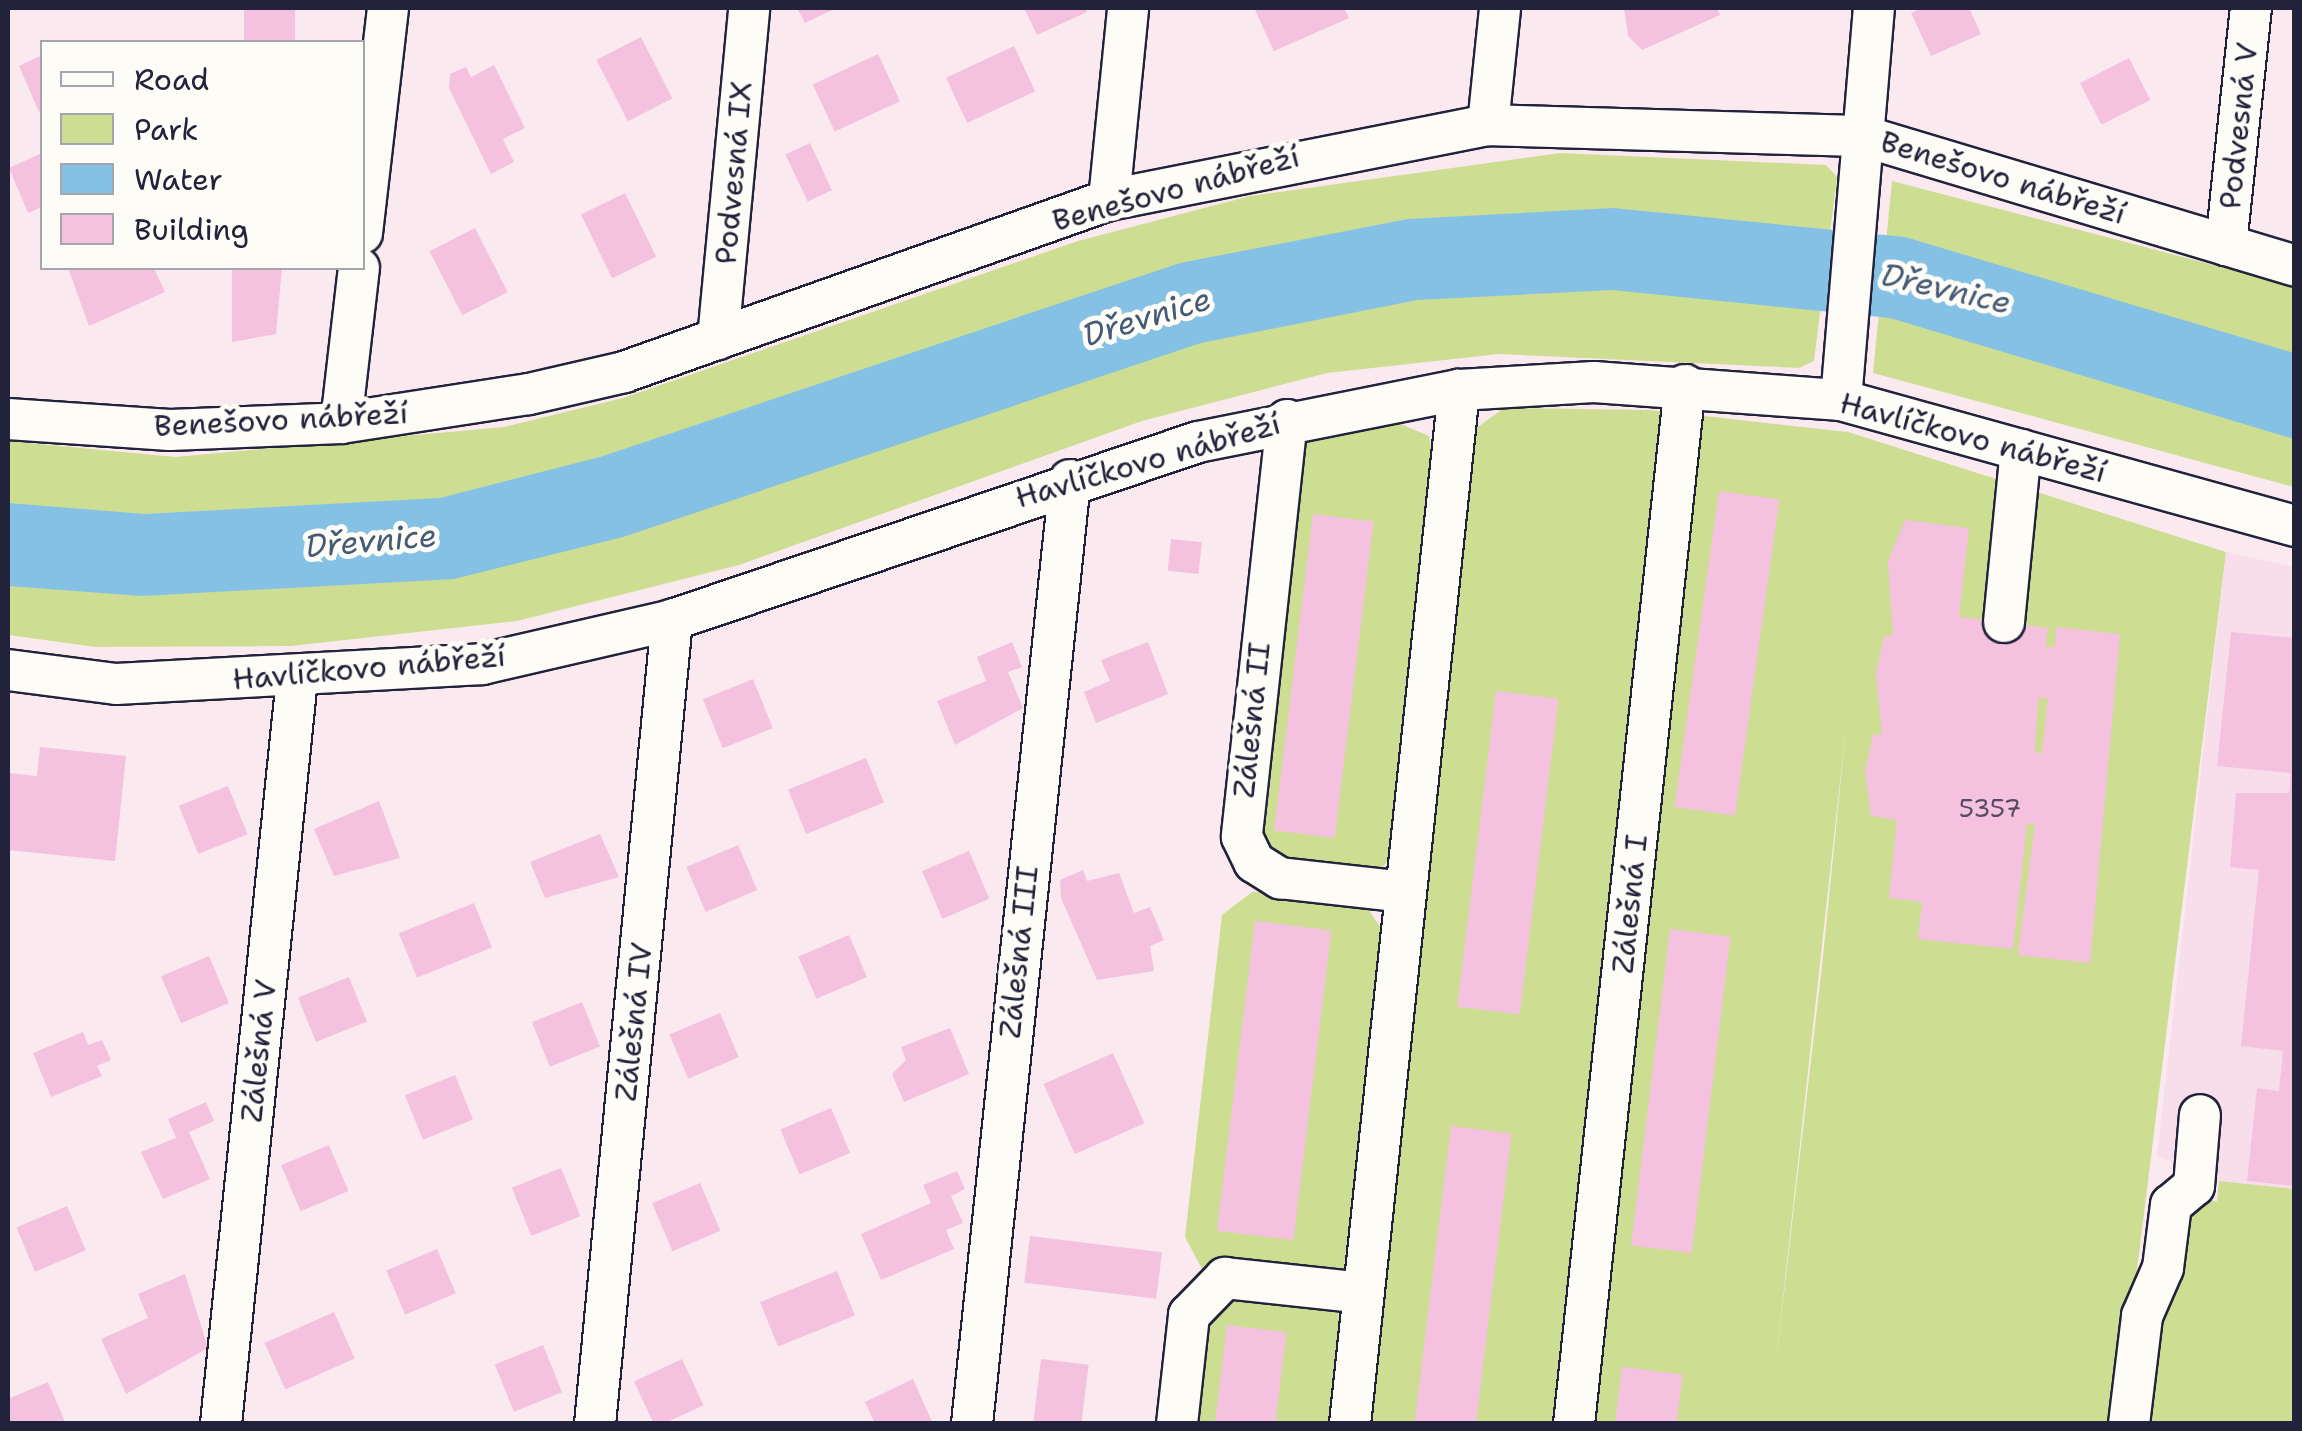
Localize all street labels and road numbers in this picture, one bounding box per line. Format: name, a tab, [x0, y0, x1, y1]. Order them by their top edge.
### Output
street label: Podvesná V	[2212, 41, 2266, 211]
street label: Podvesná IX	[708, 80, 760, 266]
street label: Benešovo nábřeží	[1876, 124, 2130, 232]
street label: Benešovo nábřeží	[1049, 139, 1303, 239]
street label: Havlíčkovo nábřeží	[1836, 385, 2110, 491]
street label: Benešovo nábřeží	[153, 395, 409, 445]
street label: Havlíčkovo nábřeží	[1011, 406, 1285, 516]
street label: Havlíčkovo nábřeží	[231, 638, 507, 698]
street label: Zálešná II	[1226, 640, 1278, 800]
street label: Zálešná I	[1605, 833, 1655, 975]
street label: Zálešná III	[992, 864, 1046, 1040]
street label: Zálešná IV	[608, 941, 660, 1103]
street label: Zálešná V	[234, 978, 284, 1124]

